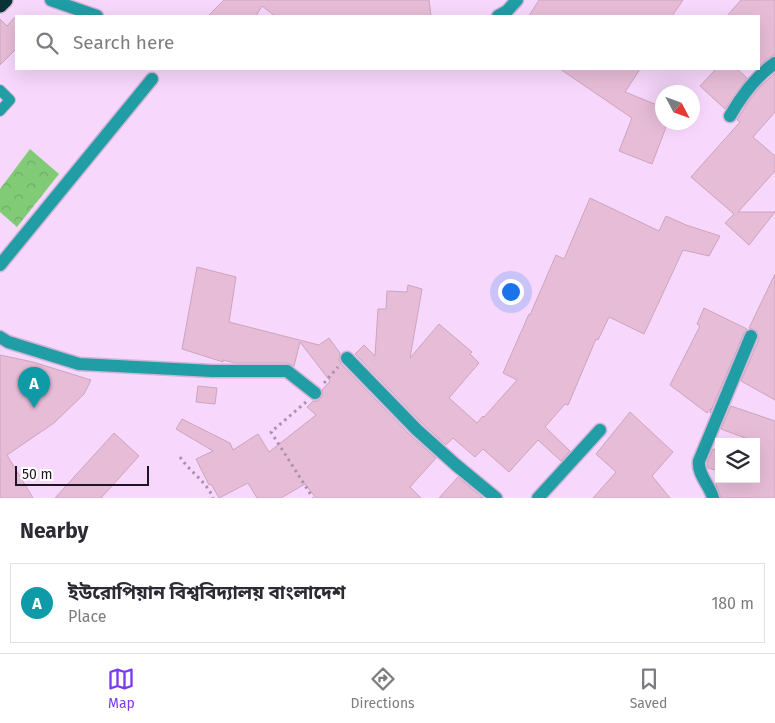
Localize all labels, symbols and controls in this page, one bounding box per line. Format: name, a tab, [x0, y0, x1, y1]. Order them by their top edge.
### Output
search box	[15, 15, 760, 70]
icon: search	[33, 29, 61, 57]
text: Search here	[73, 31, 174, 54]
north arrow	[655, 85, 700, 130]
your location	[498, 279, 524, 305]
pin: A	[18, 367, 50, 408]
map controls	[715, 438, 760, 483]
button: layers	[715, 438, 760, 483]
scale bar	[15, 463, 149, 486]
text: 50 m	[22, 466, 53, 483]
text: Nearby	[20, 518, 88, 544]
text: ইউরোপিয়ান বিশ্ববিদ্যালয় বাংলাদেশ	[68, 581, 345, 604]
text: A	[32, 594, 42, 613]
text: 180 m	[711, 594, 754, 613]
text: Place	[68, 607, 107, 626]
tab: Map	[107, 665, 135, 712]
tab: Directions	[350, 665, 415, 712]
tab: Saved	[630, 665, 668, 712]

